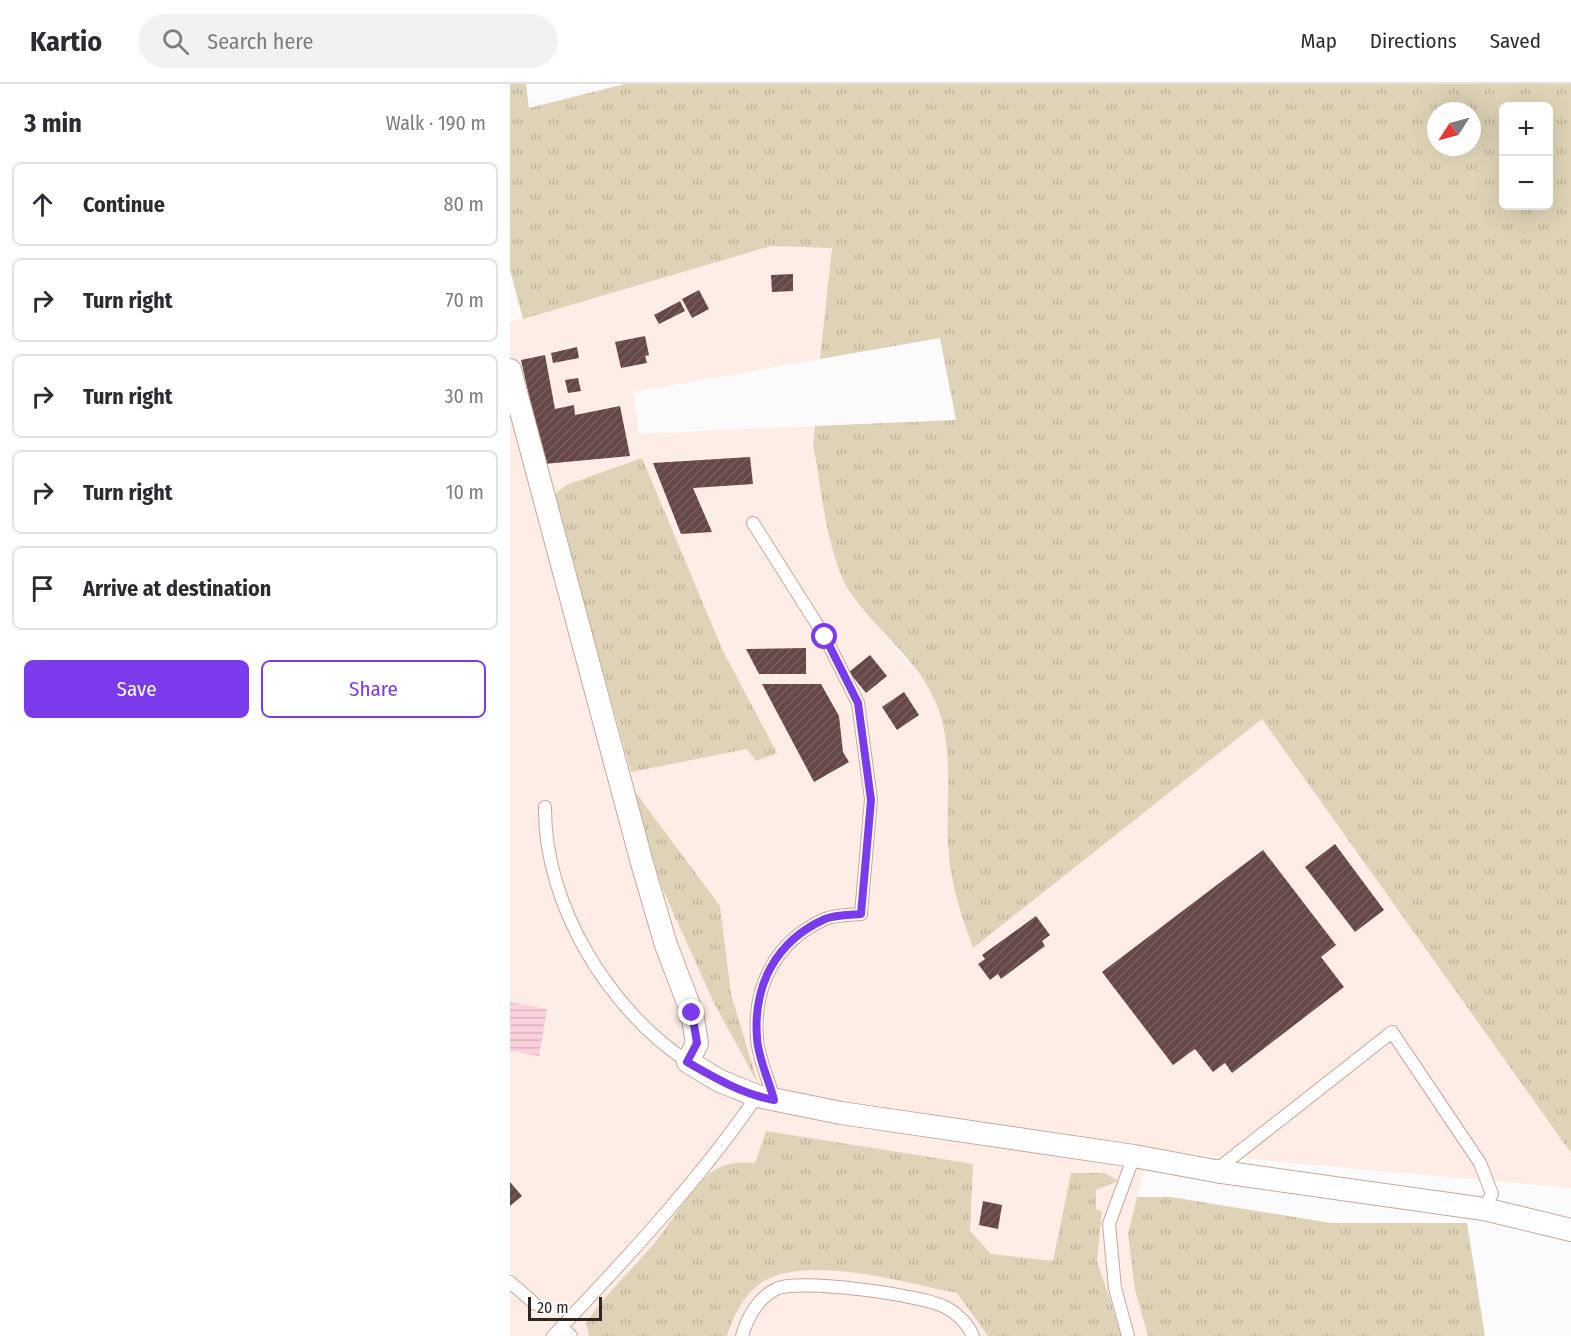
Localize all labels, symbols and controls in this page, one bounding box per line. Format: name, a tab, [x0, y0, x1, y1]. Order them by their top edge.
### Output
search box	[138, 14, 558, 68]
text: Kartio	[30, 25, 102, 58]
icon: search	[159, 25, 192, 58]
text: Search here	[207, 28, 313, 55]
text: Map	[1300, 28, 1337, 54]
text: Directions	[1370, 28, 1457, 54]
text: Saved	[1490, 28, 1541, 54]
north arrow	[1427, 102, 1481, 156]
map controls	[1499, 102, 1553, 210]
button: +	[1499, 102, 1553, 156]
text: 3 min	[24, 108, 82, 139]
text: Walk · 190 m	[386, 111, 486, 135]
button: −	[1499, 156, 1553, 210]
icon: ahead	[26, 188, 59, 221]
text: Continue	[83, 191, 165, 218]
text: 80 m	[444, 192, 484, 216]
icon: right	[26, 284, 59, 317]
text: Turn right	[83, 287, 172, 314]
text: 70 m	[446, 288, 484, 312]
icon: right	[26, 380, 59, 413]
text: Turn right	[83, 383, 172, 410]
text: 30 m	[444, 384, 484, 408]
icon: right	[26, 476, 59, 509]
text: Turn right	[83, 479, 172, 506]
text: 10 m	[446, 480, 484, 504]
icon: arrive	[26, 572, 59, 605]
text: Arrive at destination	[83, 575, 271, 602]
route start	[811, 623, 837, 649]
button: Save	[24, 660, 249, 718]
button: Share	[261, 660, 486, 718]
route end	[678, 999, 704, 1025]
scale bar	[528, 1294, 602, 1322]
text: 20 m	[537, 1298, 568, 1317]

